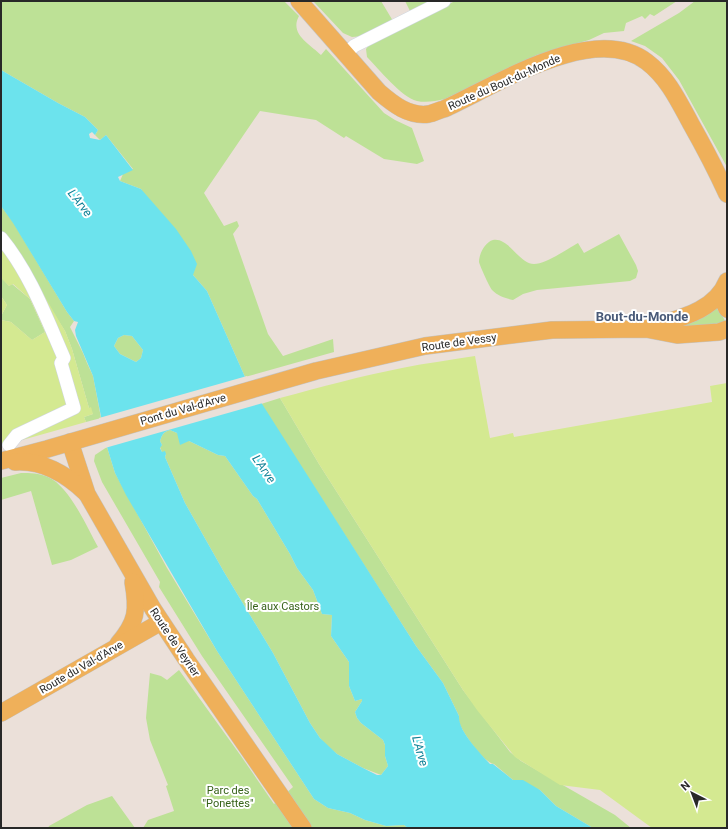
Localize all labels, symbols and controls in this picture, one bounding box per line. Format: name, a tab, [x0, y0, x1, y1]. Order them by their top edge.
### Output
street label: Route du Bout-du-Monde	[446, 52, 562, 113]
water label: L'Arve	[65, 186, 95, 220]
district label: Bout-du-Monde	[596, 309, 688, 324]
street label: Route de Vessy	[421, 331, 498, 354]
street label: Pont du Val-d'Arve	[139, 391, 228, 428]
water label: L'Arve	[249, 452, 279, 486]
park label: Île aux Castors	[246, 600, 320, 613]
street label: Route de Veyrier	[147, 606, 202, 679]
street label: Route du Val-d'Arve	[37, 638, 125, 697]
water label: L'Arve	[409, 734, 431, 768]
north arrow	[672, 773, 712, 813]
text: N	[678, 778, 693, 793]
park label: Parc des "Ponettes"	[203, 784, 253, 810]

